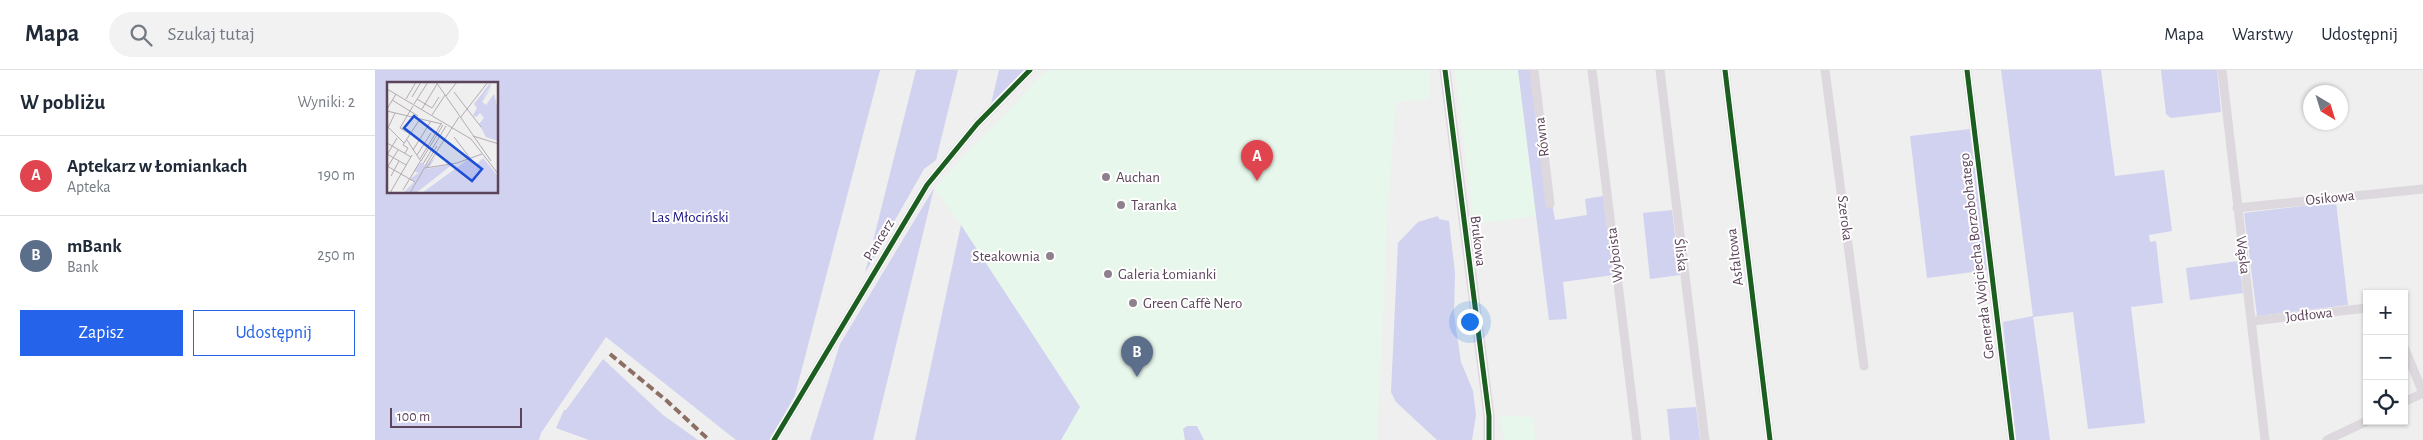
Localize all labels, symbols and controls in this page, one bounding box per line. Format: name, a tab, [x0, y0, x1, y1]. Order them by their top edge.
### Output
search box	[109, 12, 459, 57]
icon: search	[127, 21, 155, 49]
text: Mapa	[25, 22, 79, 46]
text: Szukaj tutaj	[167, 25, 255, 44]
text: Mapa	[2164, 26, 2204, 44]
text: Warstwy	[2232, 26, 2293, 44]
text: Udostępnij	[2321, 26, 2398, 44]
inset map	[387, 82, 499, 194]
north arrow	[2303, 85, 2348, 130]
text: W pobliżu	[20, 92, 105, 113]
text: Wyniki: 2	[297, 94, 355, 110]
street label: Równa	[1532, 116, 1552, 158]
pin: A	[1241, 140, 1273, 181]
street label: Generała Wojciecha Borzobohatego	[1957, 152, 1997, 360]
text: Aptekarz w Łomiankach	[67, 157, 247, 176]
text: A	[31, 167, 41, 183]
text: 190 m	[318, 167, 355, 183]
place label: Auchan	[1116, 170, 1160, 185]
marker: Auchan	[1100, 171, 1112, 183]
text: Apteka	[67, 179, 111, 195]
street label: Osikowa	[2305, 188, 2355, 208]
street label: Szeroka	[1835, 194, 1855, 242]
place label: Taranka	[1131, 198, 1177, 213]
marker: Taranka	[1115, 199, 1127, 211]
park label: Las Młociński	[651, 210, 729, 225]
street label: Brukowa	[1467, 215, 1489, 267]
street label: Pancerz	[861, 217, 897, 263]
street label: Wyboista	[1604, 227, 1626, 283]
street label: Asfaltowa	[1724, 227, 1746, 287]
street label: Wąska	[2233, 235, 2253, 275]
text: mBank	[67, 237, 122, 256]
street label: Śliska	[1672, 237, 1692, 272]
text: B	[31, 247, 41, 263]
text: 250 m	[317, 247, 355, 263]
place label: Steakownia	[972, 249, 1040, 264]
marker: Steakownia	[1044, 250, 1056, 262]
text: Bank	[67, 259, 98, 275]
place label: Galeria Łomianki	[1118, 267, 1216, 282]
marker: Galeria Łomianki	[1102, 268, 1114, 280]
map controls	[2363, 290, 2408, 425]
button: +	[2363, 290, 2408, 335]
place label: Green Caffè Nero	[1143, 296, 1242, 311]
marker: Green Caffè Nero	[1127, 297, 1139, 309]
street label: Jodłowa	[2285, 305, 2333, 325]
your location	[1457, 309, 1483, 335]
button: Zapisz	[20, 310, 183, 356]
button: Udostępnij	[193, 310, 355, 356]
button: −	[2363, 335, 2408, 380]
pin: B	[1121, 336, 1153, 377]
button: locate	[2363, 380, 2408, 425]
scale bar	[390, 405, 523, 428]
text: 100 m	[397, 410, 430, 424]

